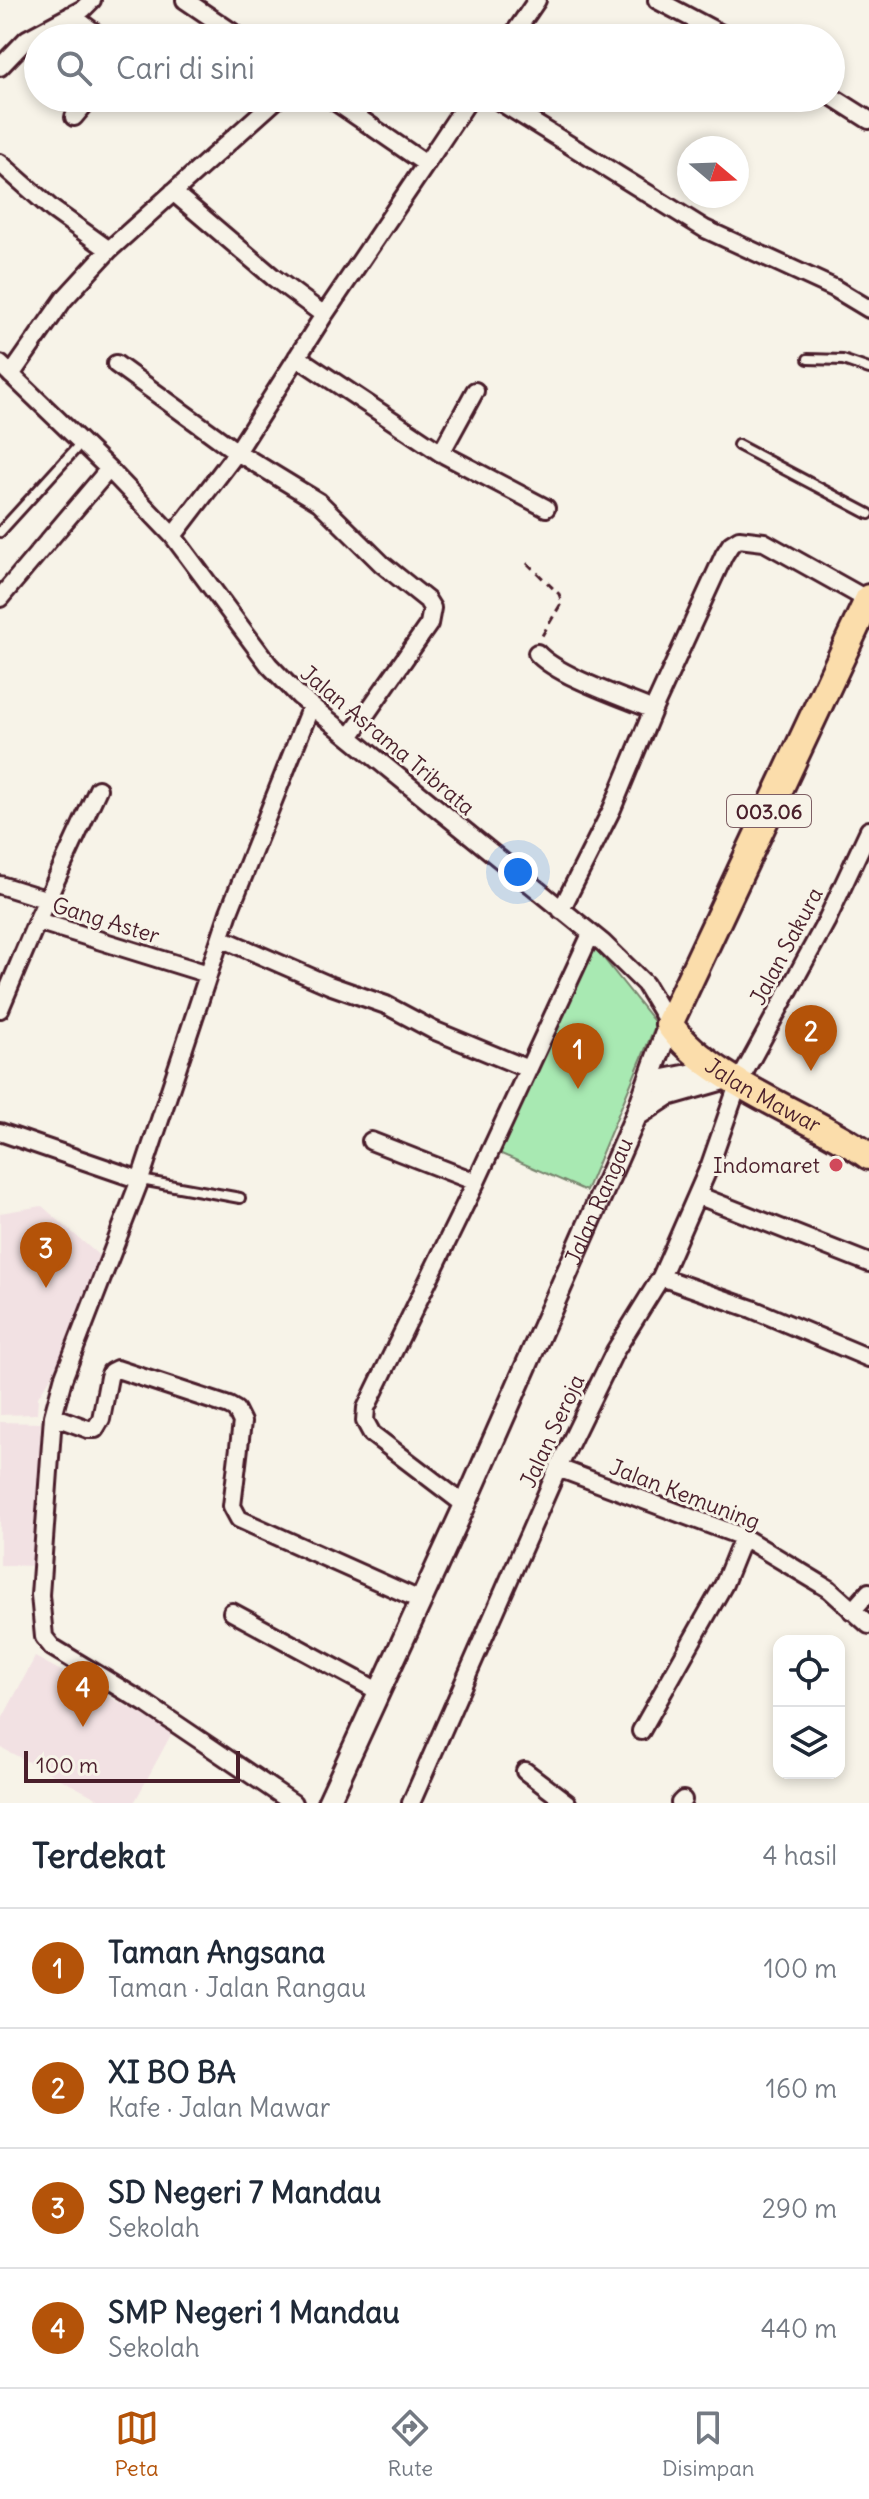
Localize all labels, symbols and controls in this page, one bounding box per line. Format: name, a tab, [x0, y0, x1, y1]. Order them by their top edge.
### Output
search box	[24, 24, 845, 112]
icon: search	[52, 46, 96, 90]
text: Cari di sini	[116, 49, 255, 87]
north arrow	[677, 136, 749, 208]
street label: Jalan Asrama Tribrata	[295, 659, 481, 821]
road number: 003.06	[727, 795, 811, 827]
your location	[498, 852, 538, 892]
street label: Jalan Sakura	[743, 882, 829, 1010]
street label: Gang Aster	[49, 890, 163, 950]
pin: 2	[785, 1005, 837, 1071]
pin: 1	[552, 1023, 604, 1089]
street label: Jalan Mawar	[700, 1051, 826, 1139]
street label: Jalan Rangau	[558, 1133, 639, 1269]
place label: Indomaret	[713, 1151, 820, 1179]
marker: Indomaret	[827, 1156, 845, 1174]
pin: 3	[20, 1222, 72, 1288]
street label: Jalan Seroja	[514, 1370, 590, 1492]
street label: Jalan Kemuning	[606, 1452, 764, 1536]
map controls	[773, 1635, 845, 1779]
button: locate	[773, 1635, 845, 1707]
pin: 4	[57, 1661, 109, 1727]
button: layers	[773, 1707, 845, 1779]
scale bar	[24, 1747, 240, 1783]
text: 100 m	[36, 1751, 98, 1779]
text: Terdekat	[32, 1834, 165, 1877]
text: 4 hasil	[762, 1839, 837, 1872]
text: Taman Angsana	[108, 1933, 325, 1971]
text: 1	[53, 1952, 63, 1985]
text: 100 m	[763, 1952, 837, 1985]
text: Taman · Jalan Rangau	[108, 1971, 366, 2004]
text: XI BO BA	[108, 2053, 236, 2091]
text: 2	[51, 2072, 65, 2105]
text: 160 m	[766, 2072, 837, 2105]
text: Kafe · Jalan Mawar	[108, 2091, 330, 2124]
text: SD Negeri 7 Mandau	[108, 2173, 381, 2211]
text: 3	[51, 2192, 65, 2225]
text: 290 m	[762, 2192, 837, 2225]
text: Sekolah	[108, 2211, 200, 2244]
text: SMP Negeri 1 Mandau	[108, 2293, 400, 2331]
text: 4	[50, 2312, 66, 2345]
text: 440 m	[761, 2312, 837, 2345]
text: Sekolah	[108, 2331, 200, 2364]
tab: Peta	[114, 2406, 159, 2482]
tab: Rute	[387, 2406, 433, 2482]
tab: Disimpan	[662, 2406, 755, 2482]

